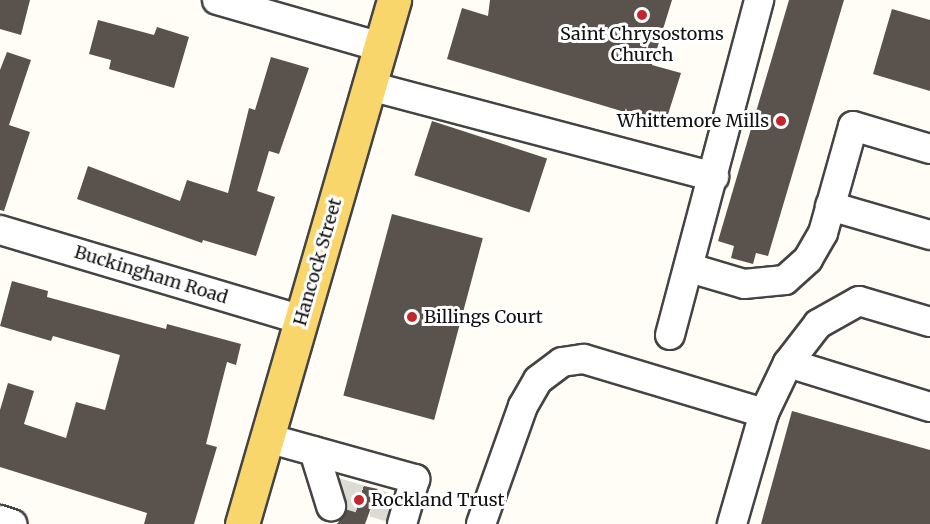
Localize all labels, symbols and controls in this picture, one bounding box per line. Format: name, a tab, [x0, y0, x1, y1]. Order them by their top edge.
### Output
marker: Saint Chrysostoms Church	[635, 8, 649, 22]
place label: Saint Chrysostoms Church	[560, 24, 724, 66]
place label: Whittemore Mills	[617, 110, 769, 132]
marker: Whittemore Mills	[774, 114, 788, 128]
street label: Hancock Street	[289, 196, 347, 328]
street label: Buckingham Road	[72, 241, 230, 309]
place label: Billings Court	[424, 306, 543, 328]
marker: Billings Court	[405, 310, 419, 324]
place label: Rockland Trust	[371, 489, 505, 511]
marker: Rockland Trust	[352, 493, 366, 507]

